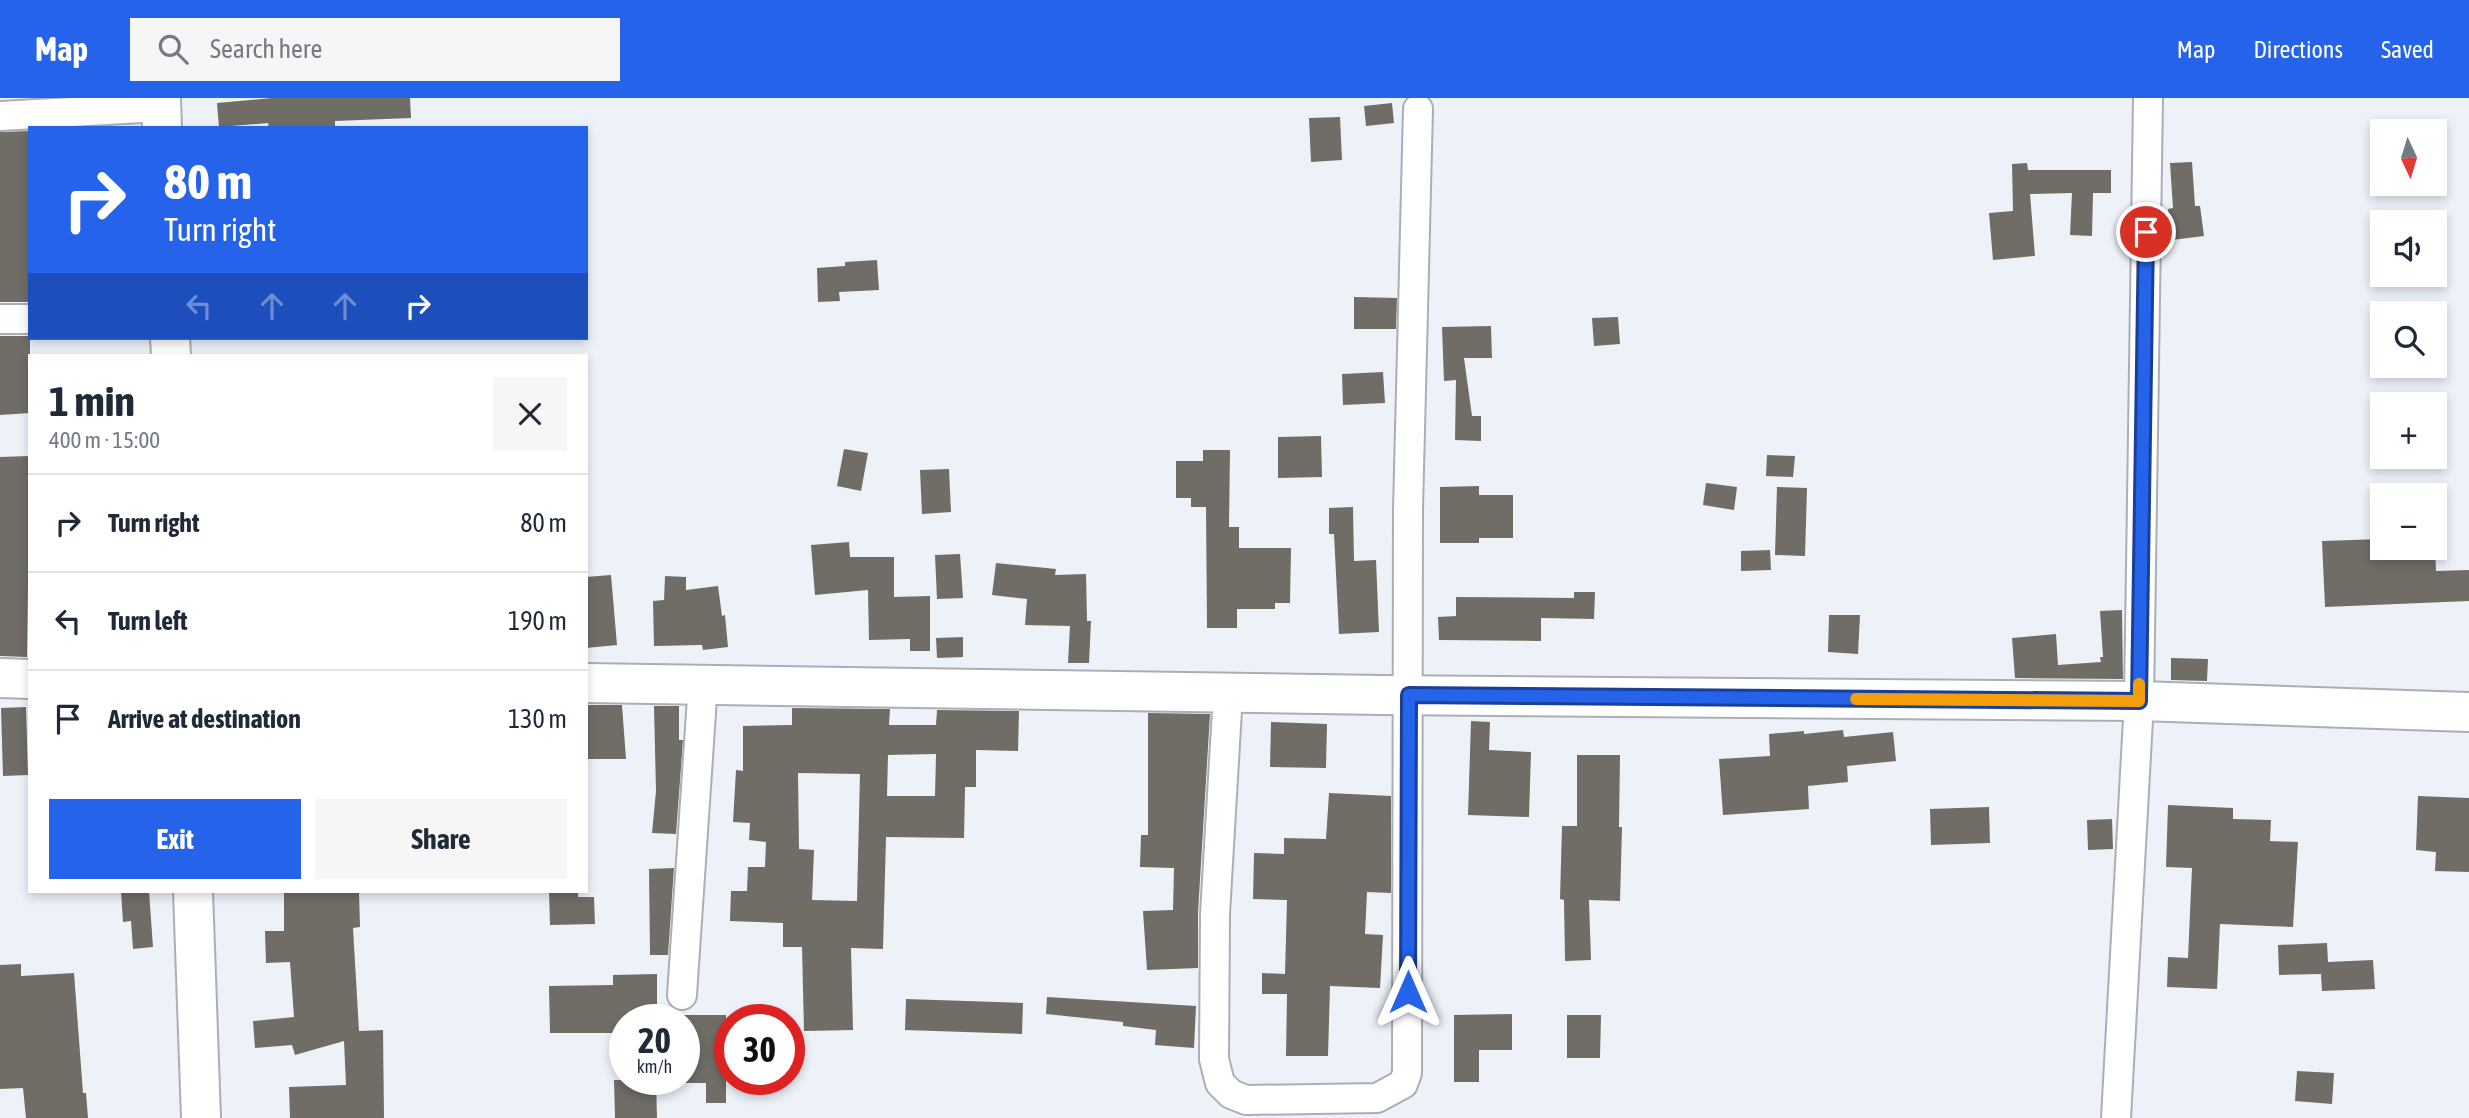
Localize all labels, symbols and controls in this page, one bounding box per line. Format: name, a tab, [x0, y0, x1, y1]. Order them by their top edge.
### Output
search box	[130, 18, 620, 81]
text: Map	[35, 30, 88, 68]
icon: search	[154, 30, 192, 68]
text: Search here	[210, 34, 322, 64]
text: Map	[2177, 36, 2215, 63]
text: Directions	[2253, 36, 2343, 63]
text: Saved	[2381, 36, 2434, 63]
north arrow	[2370, 119, 2446, 196]
map controls	[2370, 119, 2447, 560]
text: 80 m	[164, 153, 252, 209]
icon: right	[49, 154, 140, 245]
pin	[2116, 202, 2176, 262]
button: sound	[2370, 210, 2447, 287]
text: Turn right	[164, 211, 277, 248]
icon: arrive	[2127, 213, 2165, 251]
icon: left	[180, 287, 218, 325]
icon: ahead	[253, 287, 291, 325]
icon: ahead	[326, 287, 364, 325]
icon: right	[399, 287, 437, 325]
button: search	[2370, 301, 2447, 378]
text: 1 min	[49, 377, 135, 425]
button: close	[493, 377, 567, 451]
button: +	[2370, 392, 2447, 469]
text: 400 m · 15:00	[49, 427, 160, 453]
button: −	[2370, 483, 2447, 560]
icon: right	[49, 504, 87, 542]
text: Turn right	[108, 508, 199, 538]
text: 80 m	[520, 508, 567, 538]
icon: left	[49, 602, 87, 640]
text: Turn left	[108, 606, 188, 636]
text: 190 m	[508, 606, 567, 636]
icon: arrive	[49, 700, 87, 738]
text: Arrive at destination	[108, 704, 301, 734]
text: 130 m	[508, 704, 567, 734]
button: Exit	[49, 799, 301, 879]
button: Share	[315, 799, 567, 879]
position arrow	[1371, 955, 1445, 1029]
speed limit sign: 30	[714, 1004, 805, 1095]
text: 20	[638, 1020, 671, 1060]
text: km/h	[637, 1056, 672, 1077]

